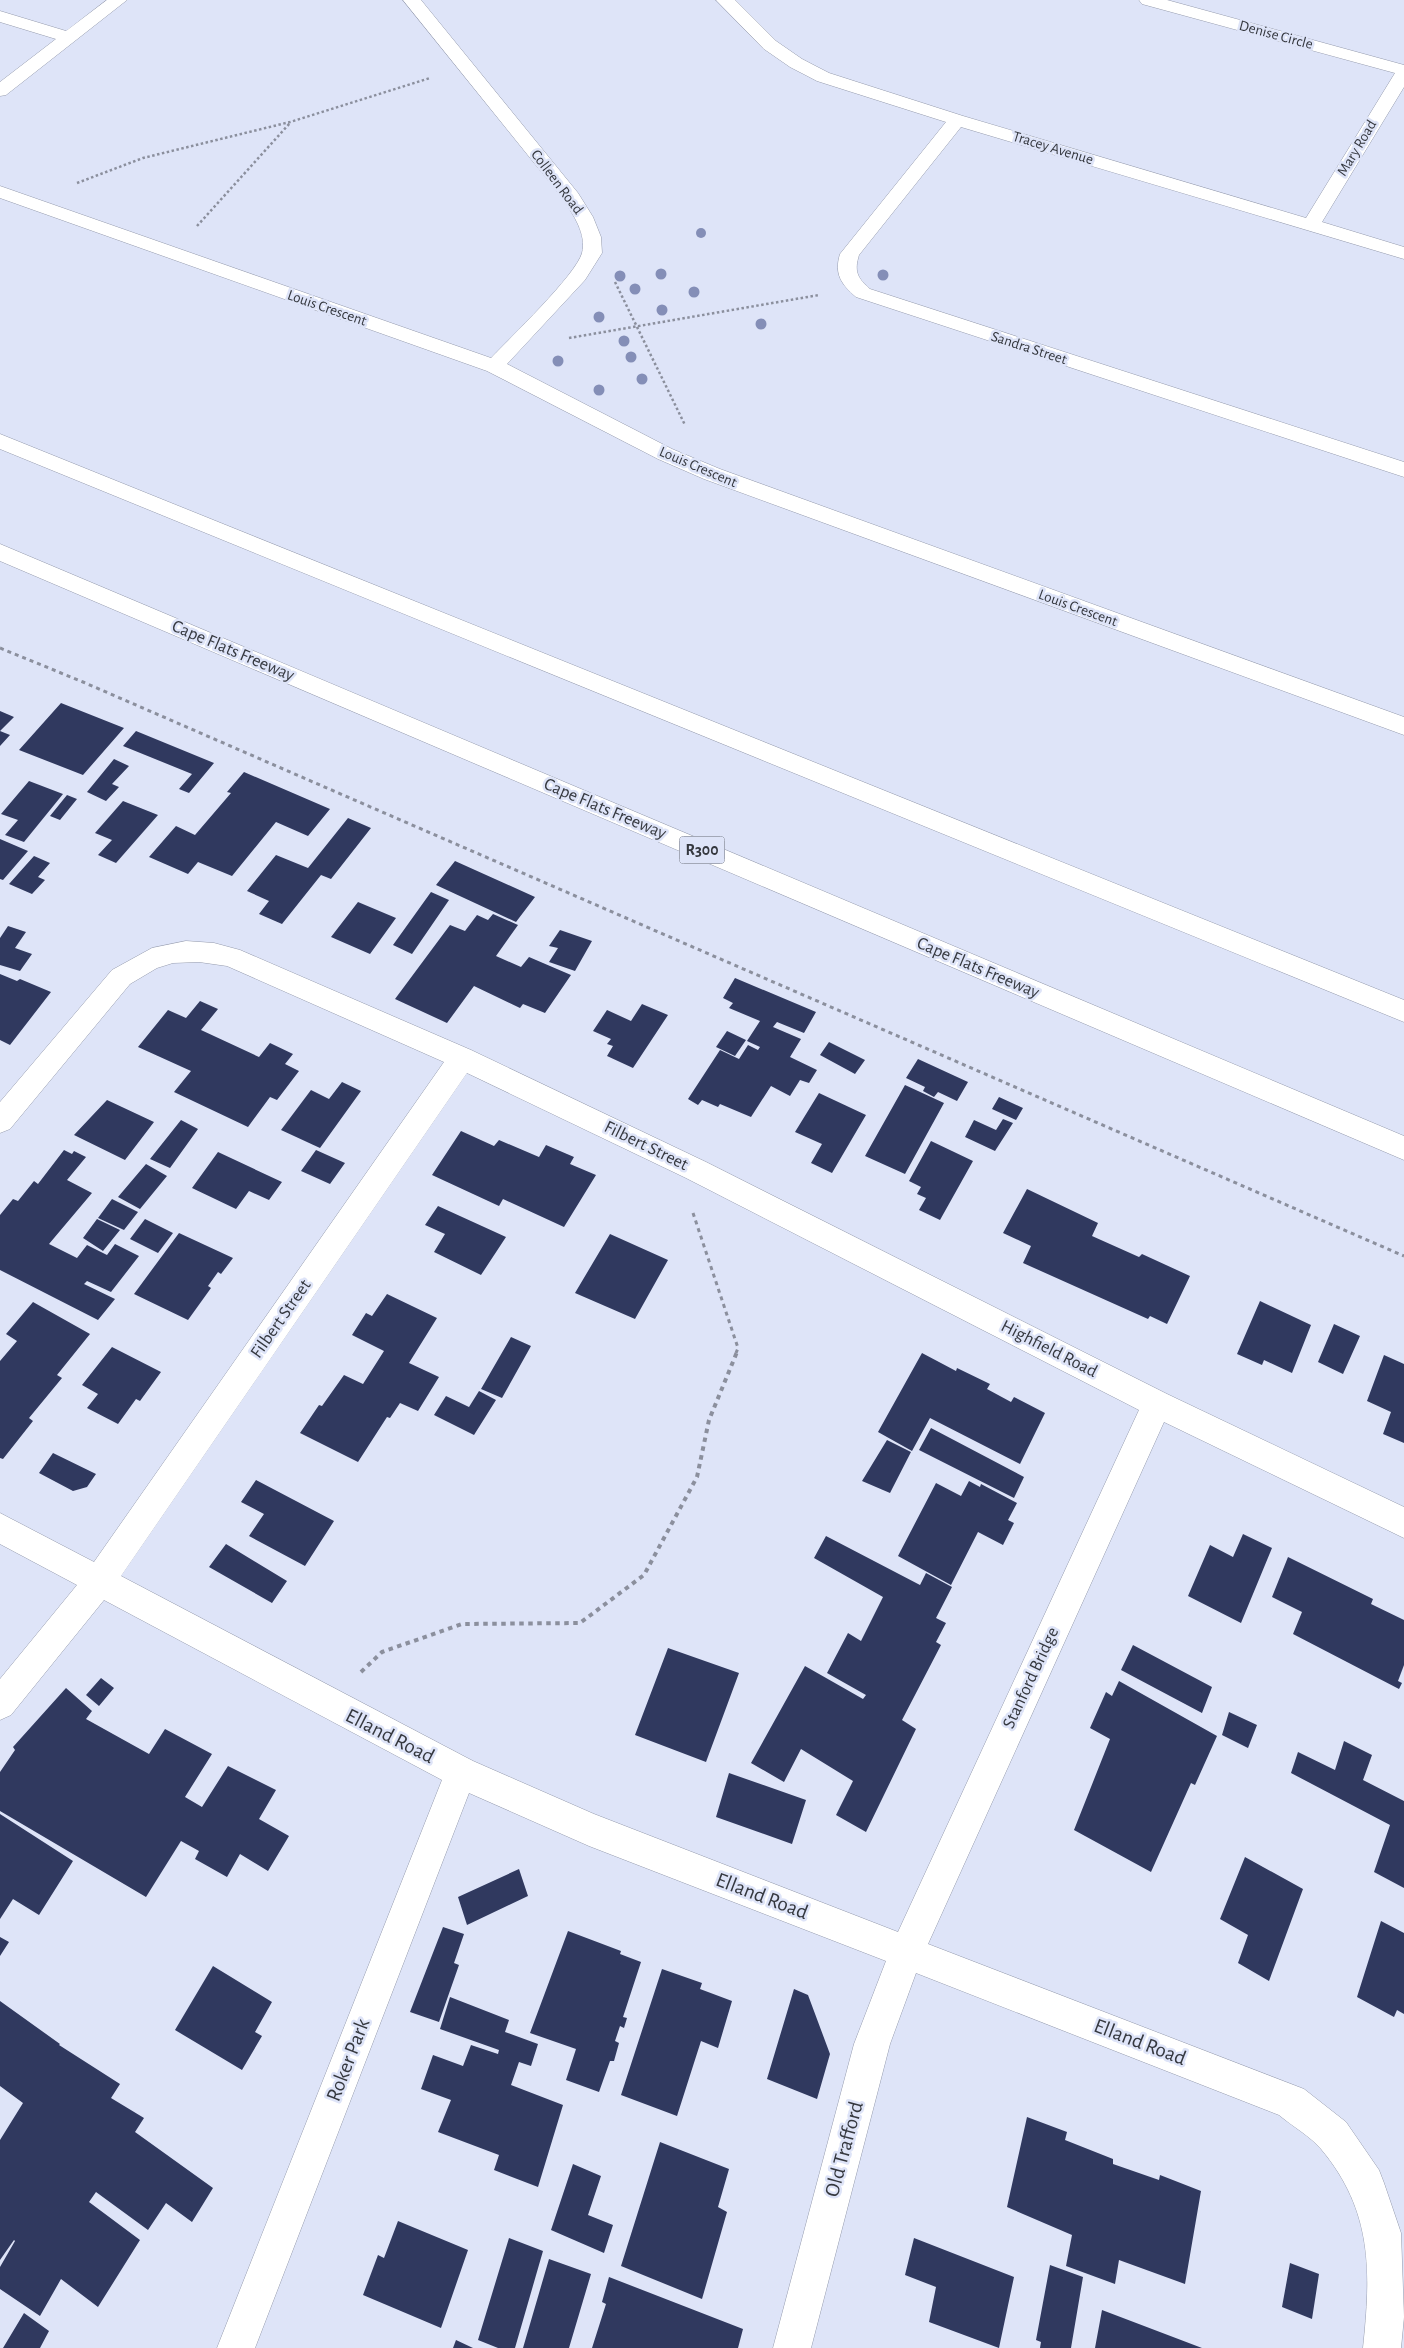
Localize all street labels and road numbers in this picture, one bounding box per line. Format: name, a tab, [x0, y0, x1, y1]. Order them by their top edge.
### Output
street label: Denise Circle	[1238, 18, 1315, 52]
street label: Mary Road	[1335, 117, 1380, 179]
street label: Tracey Avenue	[1011, 129, 1095, 167]
street label: Colleen Road	[528, 147, 586, 217]
street label: Louis Crescent	[285, 287, 369, 329]
street label: Sandra Street	[989, 329, 1069, 367]
street label: Louis Crescent	[657, 444, 739, 490]
street label: Louis Crescent	[1037, 587, 1120, 629]
street label: Cape Flats Freeway	[169, 617, 297, 685]
street label: Cape Flats Freeway	[541, 775, 669, 843]
road number: R300	[680, 836, 724, 864]
street label: Cape Flats Freeway	[914, 934, 1042, 1002]
street label: Filbert Street	[601, 1118, 691, 1174]
street label: Filbert Street	[248, 1276, 315, 1361]
street label: Highfield Road	[998, 1317, 1100, 1381]
street label: Stanford Bridge	[1000, 1625, 1062, 1731]
street label: Elland Road	[342, 1705, 438, 1767]
street label: Elland Road	[713, 1869, 811, 1923]
street label: Roker Park	[323, 2015, 373, 2104]
street label: Elland Road	[1091, 2015, 1189, 2069]
street label: Old Trafford	[821, 2099, 867, 2199]

